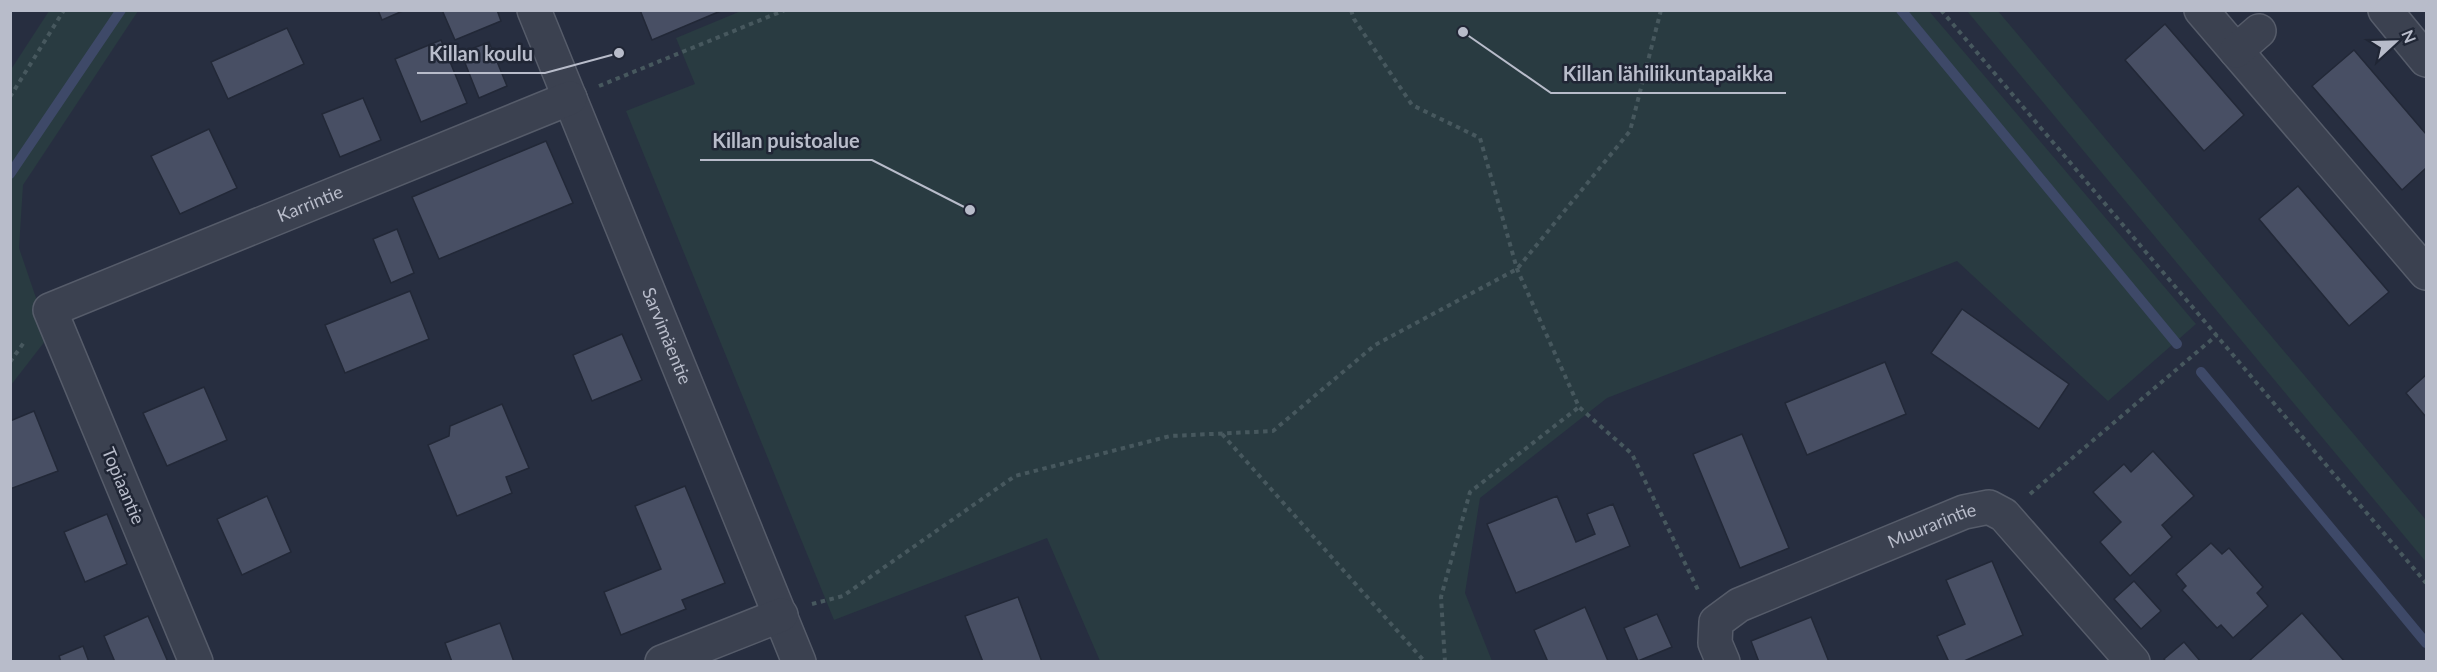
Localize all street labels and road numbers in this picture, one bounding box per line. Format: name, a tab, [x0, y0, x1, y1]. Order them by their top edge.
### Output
street label: Karrintie	[274, 180, 346, 226]
street label: Sarvimäentie	[638, 284, 697, 387]
street label: Topiaantie	[98, 444, 150, 527]
street label: Muurarintie	[1884, 498, 1978, 552]

